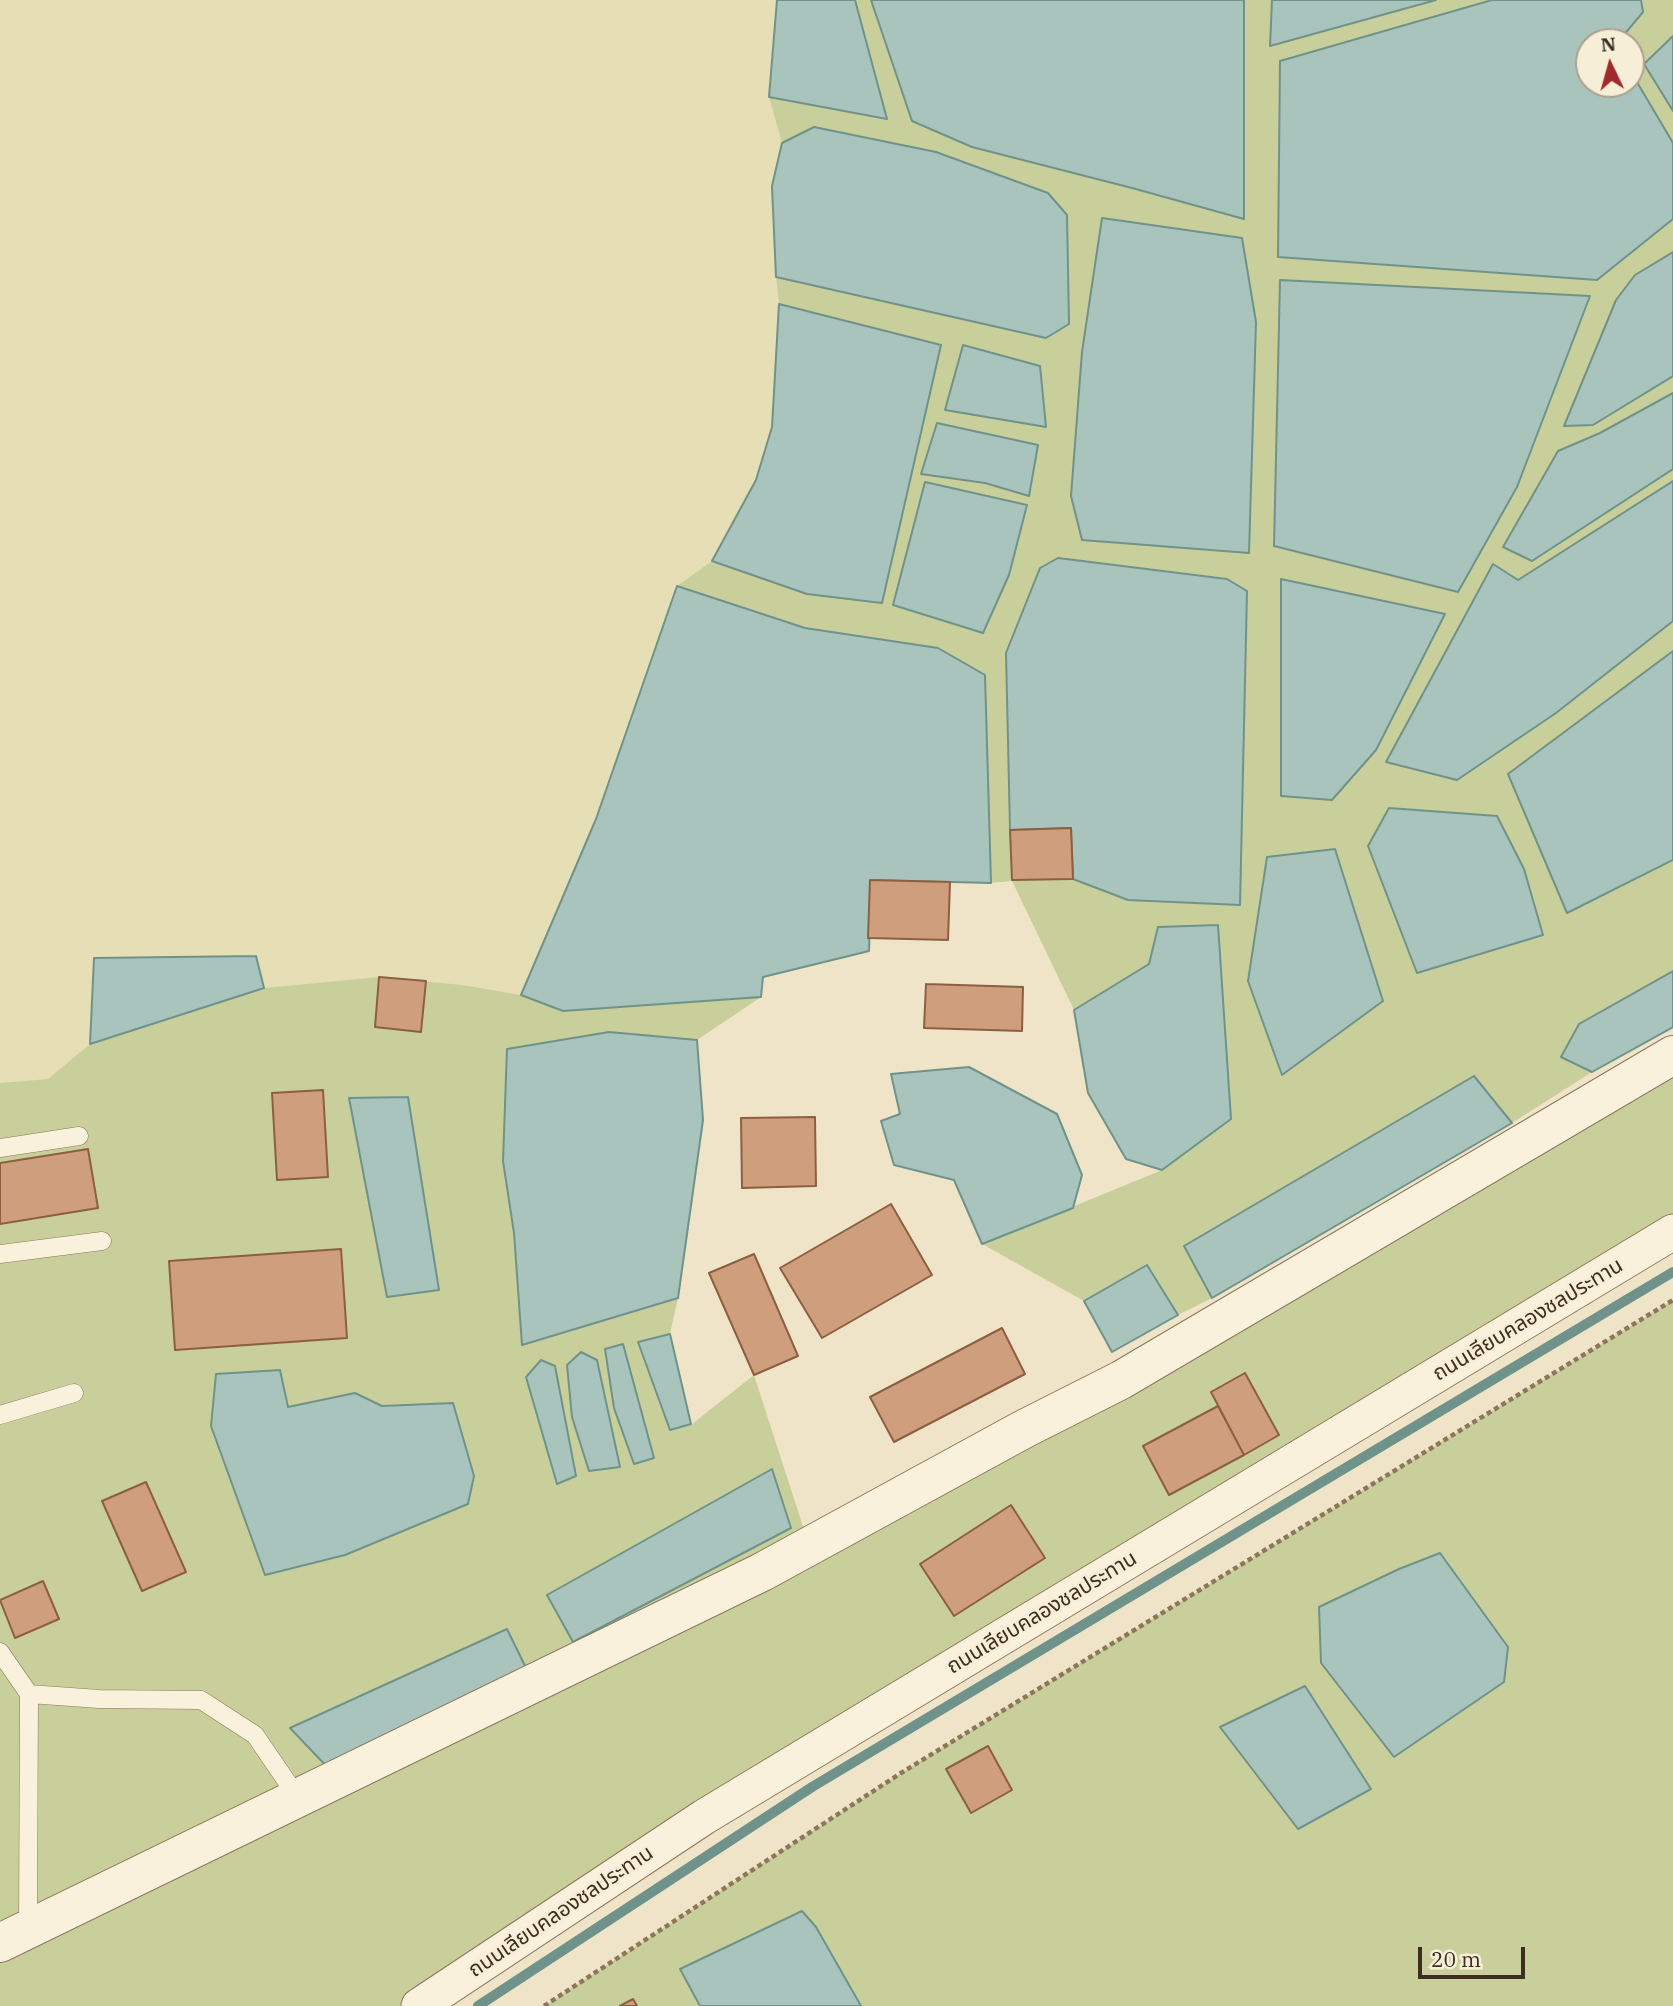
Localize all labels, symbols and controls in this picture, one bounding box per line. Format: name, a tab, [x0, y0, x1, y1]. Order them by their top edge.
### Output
north arrow	[1575, 28, 1645, 98]
text: N	[1600, 31, 1617, 57]
street label: ถนนเลียบคลองชลประทาน	[1428, 1253, 1628, 1387]
street label: ถนนเลียบคลองชลประทาน	[942, 1546, 1142, 1680]
street label: ถนนเลียบคลองชลประทาน	[464, 1841, 658, 1983]
scale bar	[1421, 1932, 1528, 1976]
text: 20 m	[1431, 1945, 1481, 1973]

